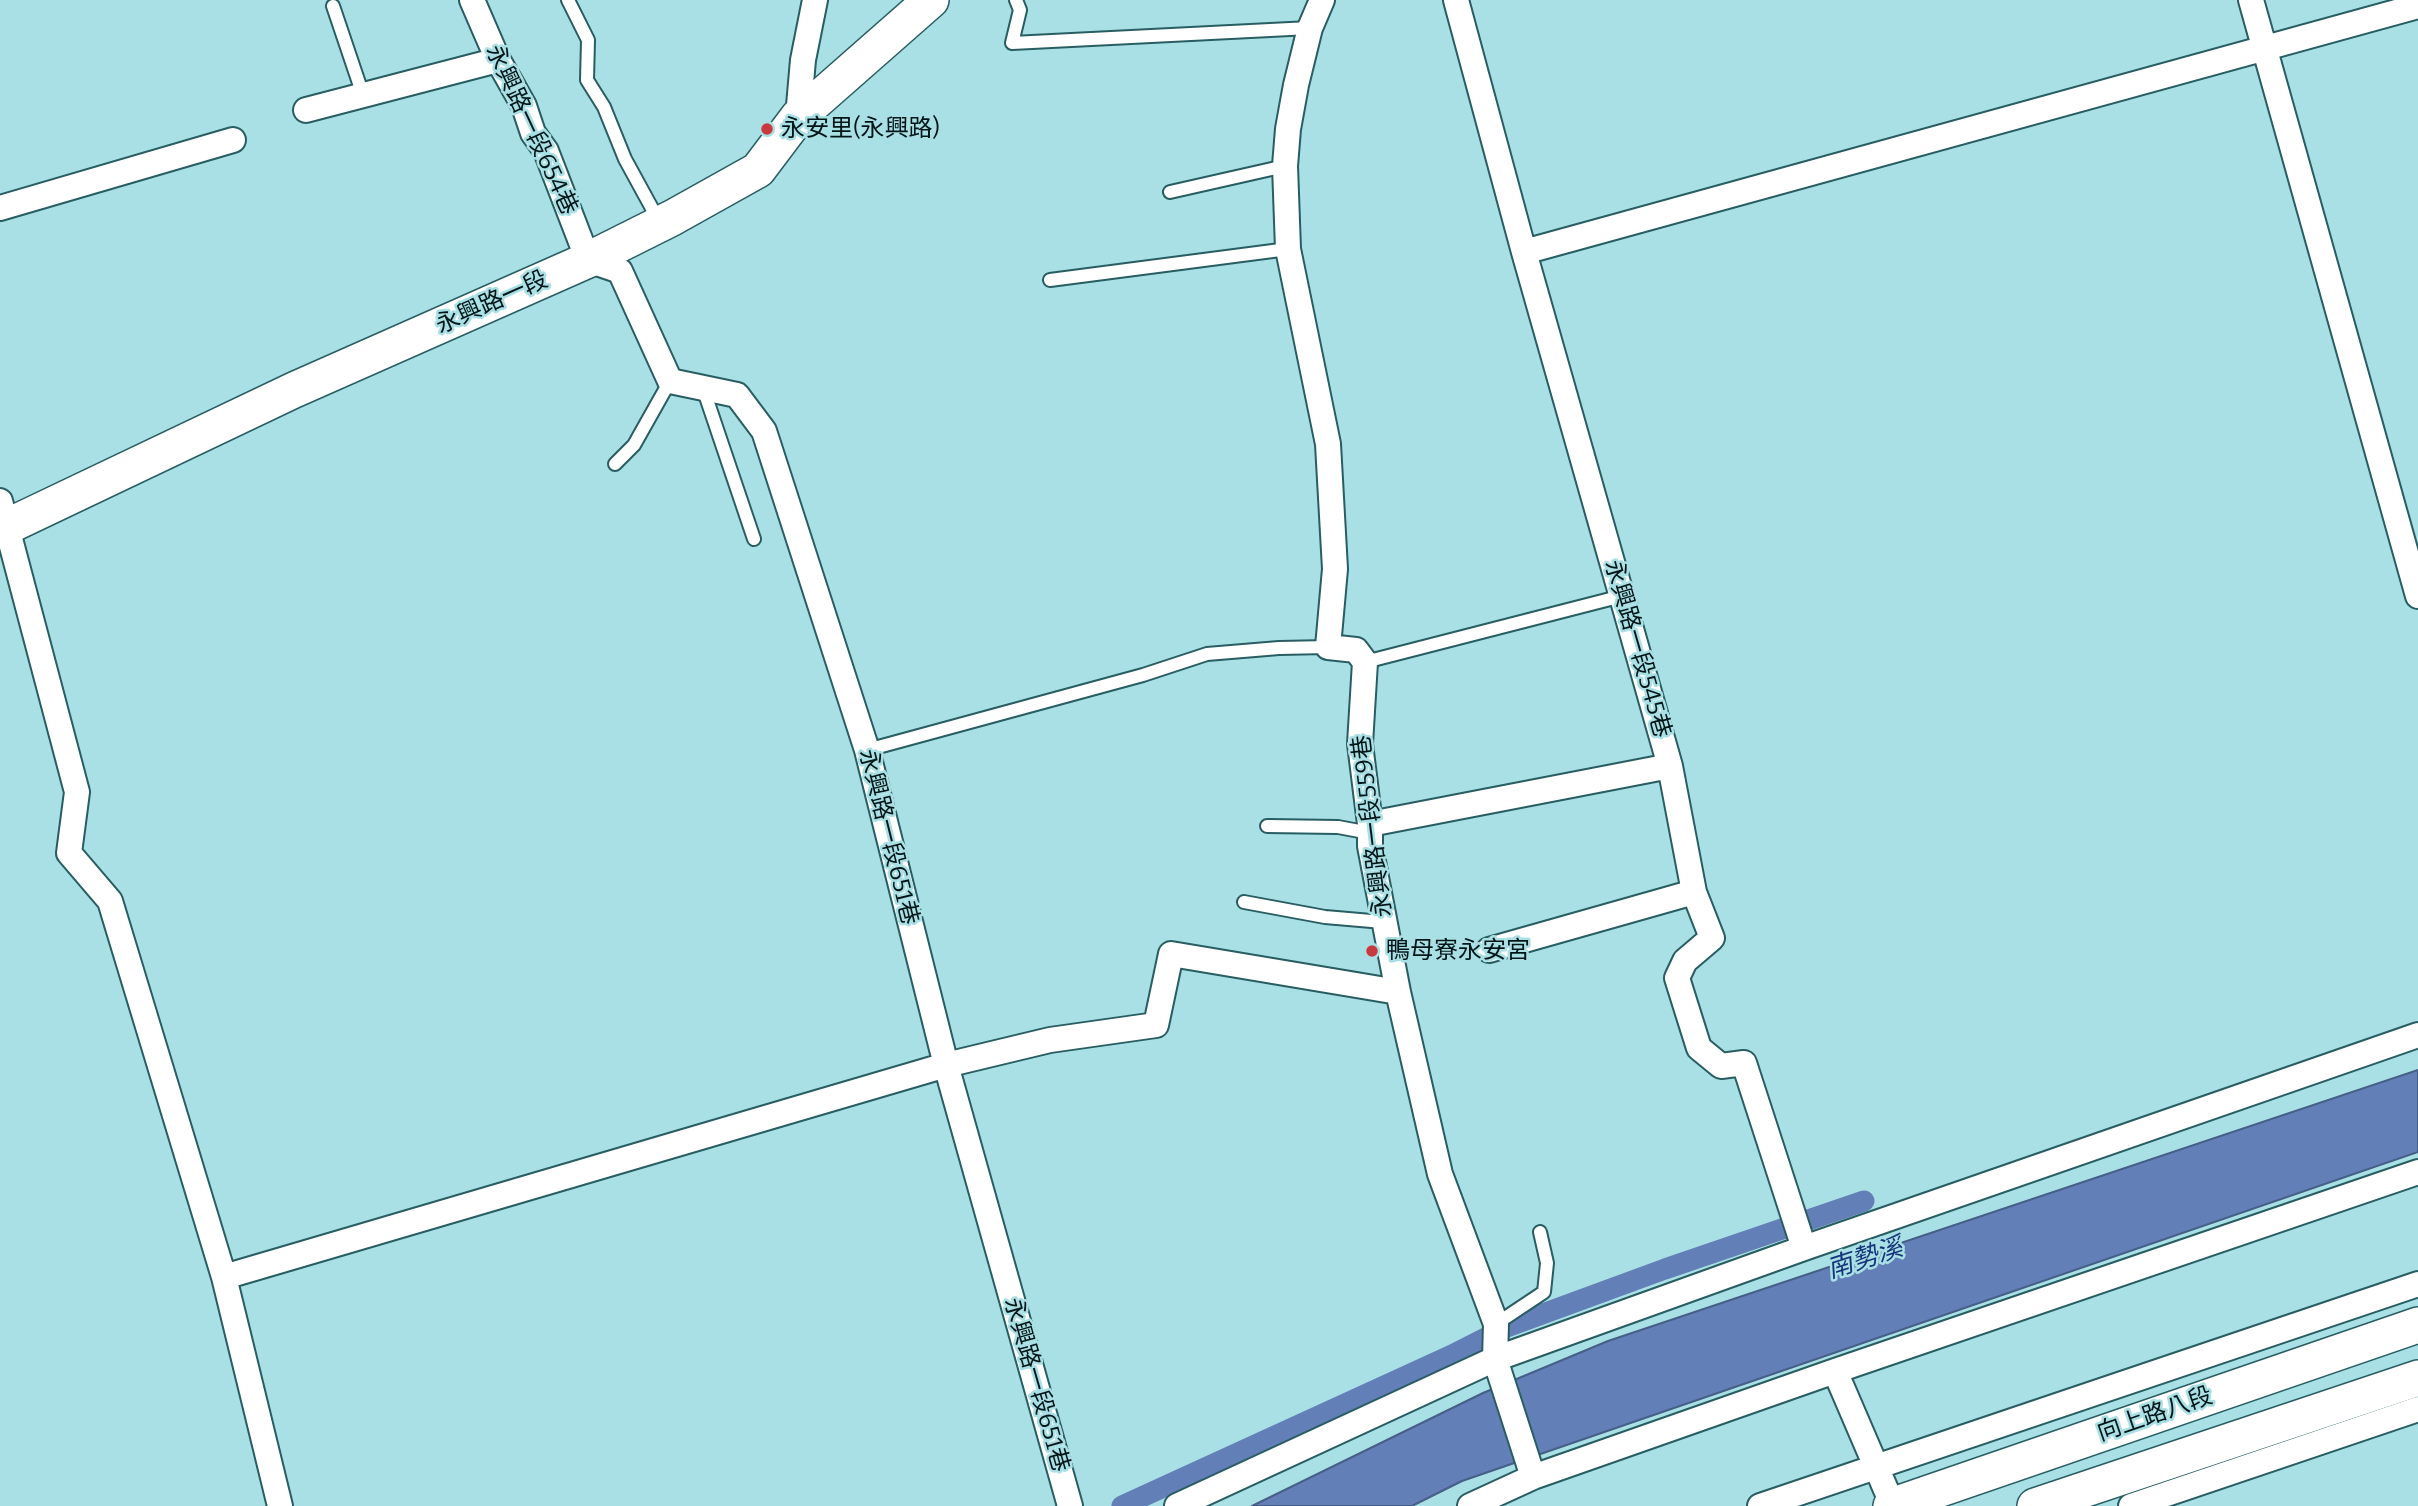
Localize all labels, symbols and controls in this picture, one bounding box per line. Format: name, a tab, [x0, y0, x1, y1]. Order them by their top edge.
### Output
street label: 永興路一段654巷	[479, 40, 583, 220]
place label: 永安里(永興路)	[781, 115, 940, 143]
marker: 永安里(永興路)	[759, 121, 775, 137]
street label: 永興路一段	[431, 265, 553, 341]
street label: 永興路一段545巷	[1598, 557, 1676, 741]
street label: 永興路一段559巷	[1348, 733, 1398, 919]
street label: 永興路一段651巷	[852, 746, 924, 928]
place label: 鴨母寮永安宮	[1386, 937, 1530, 965]
marker: 鴨母寮永安宮	[1364, 943, 1380, 959]
water label: 南勢溪	[1823, 1232, 1907, 1286]
street label: 永興路一段651巷	[997, 1295, 1075, 1475]
street label: 向上路八段	[2094, 1382, 2216, 1448]

